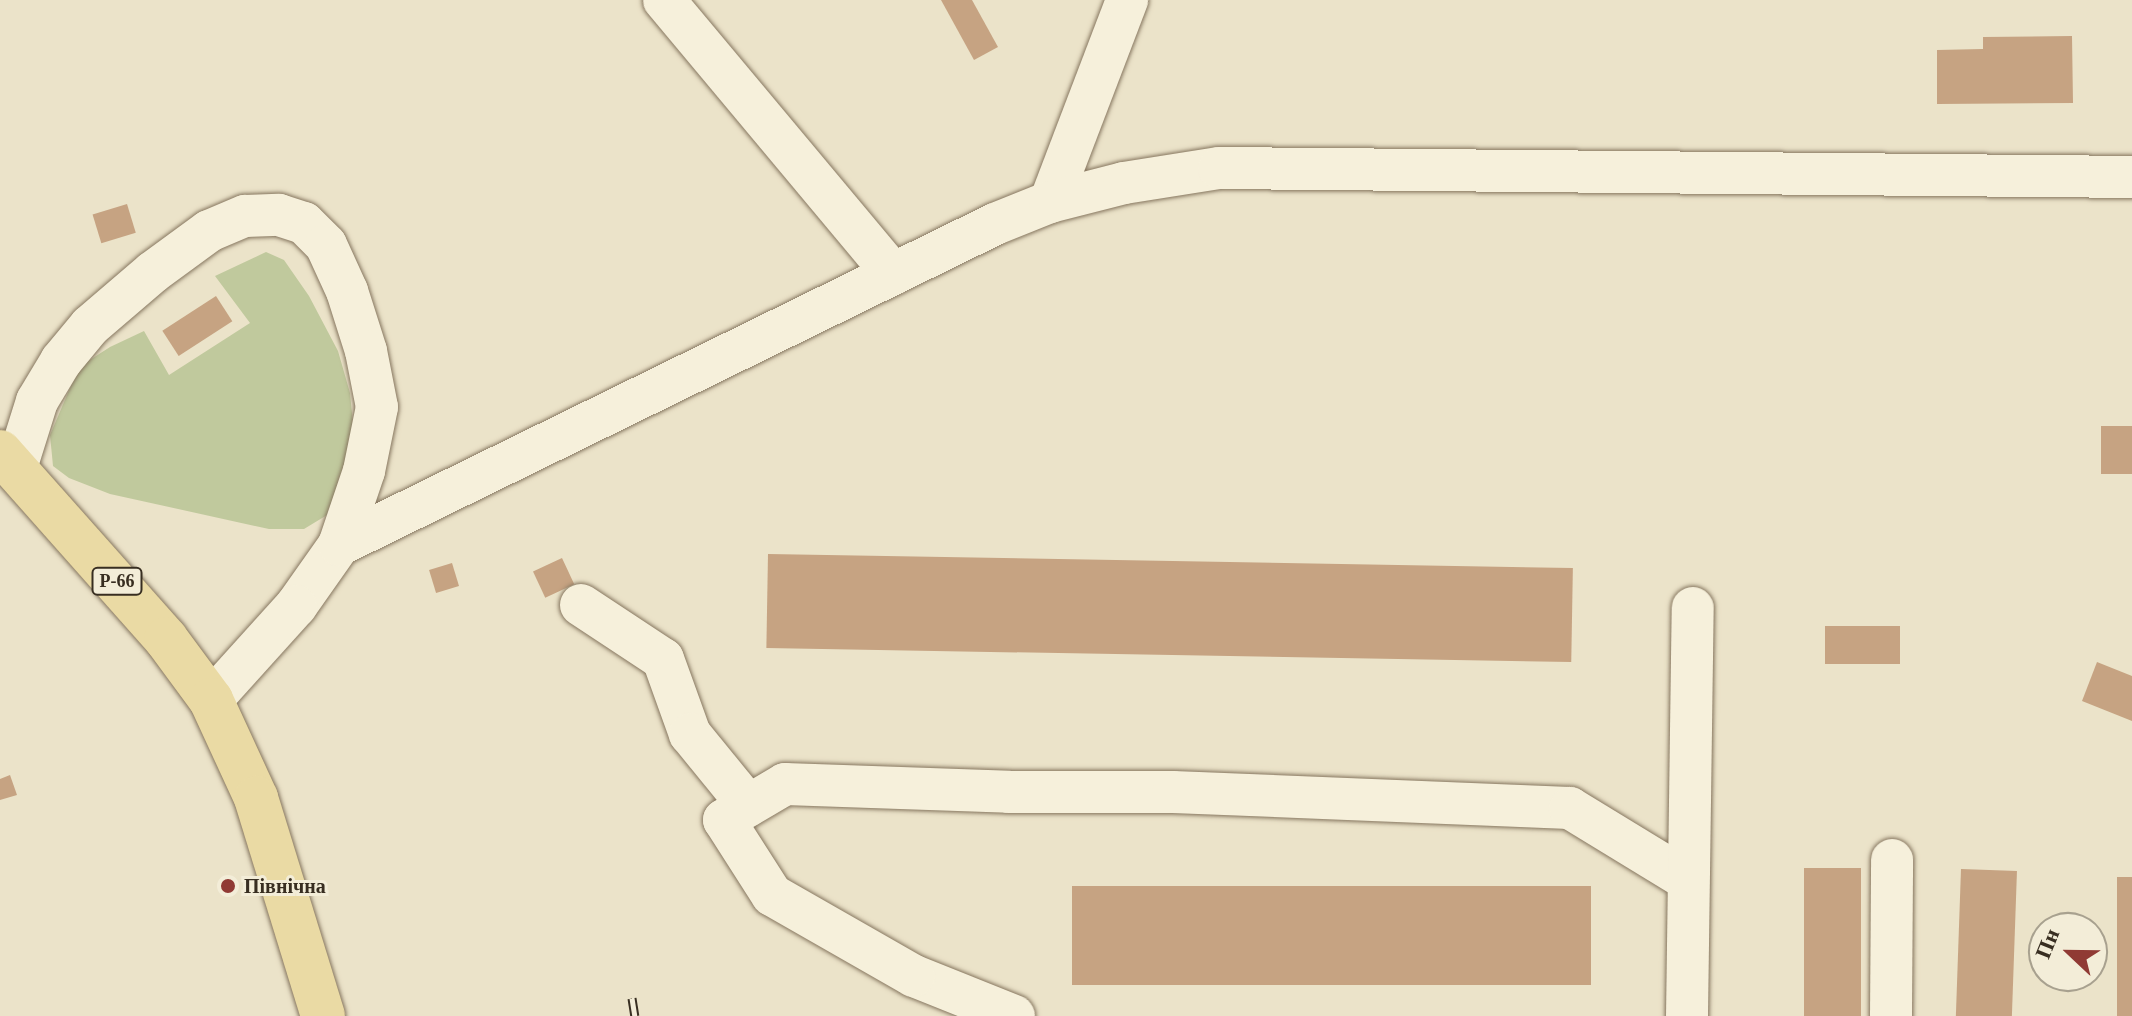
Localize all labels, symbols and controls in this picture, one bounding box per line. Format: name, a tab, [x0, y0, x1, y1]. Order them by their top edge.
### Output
road number: Р-66	[91, 567, 143, 595]
place label: Північна	[244, 874, 326, 898]
marker: Північна	[219, 877, 237, 895]
north arrow	[2028, 912, 2108, 992]
text: Пн	[2030, 925, 2064, 962]

